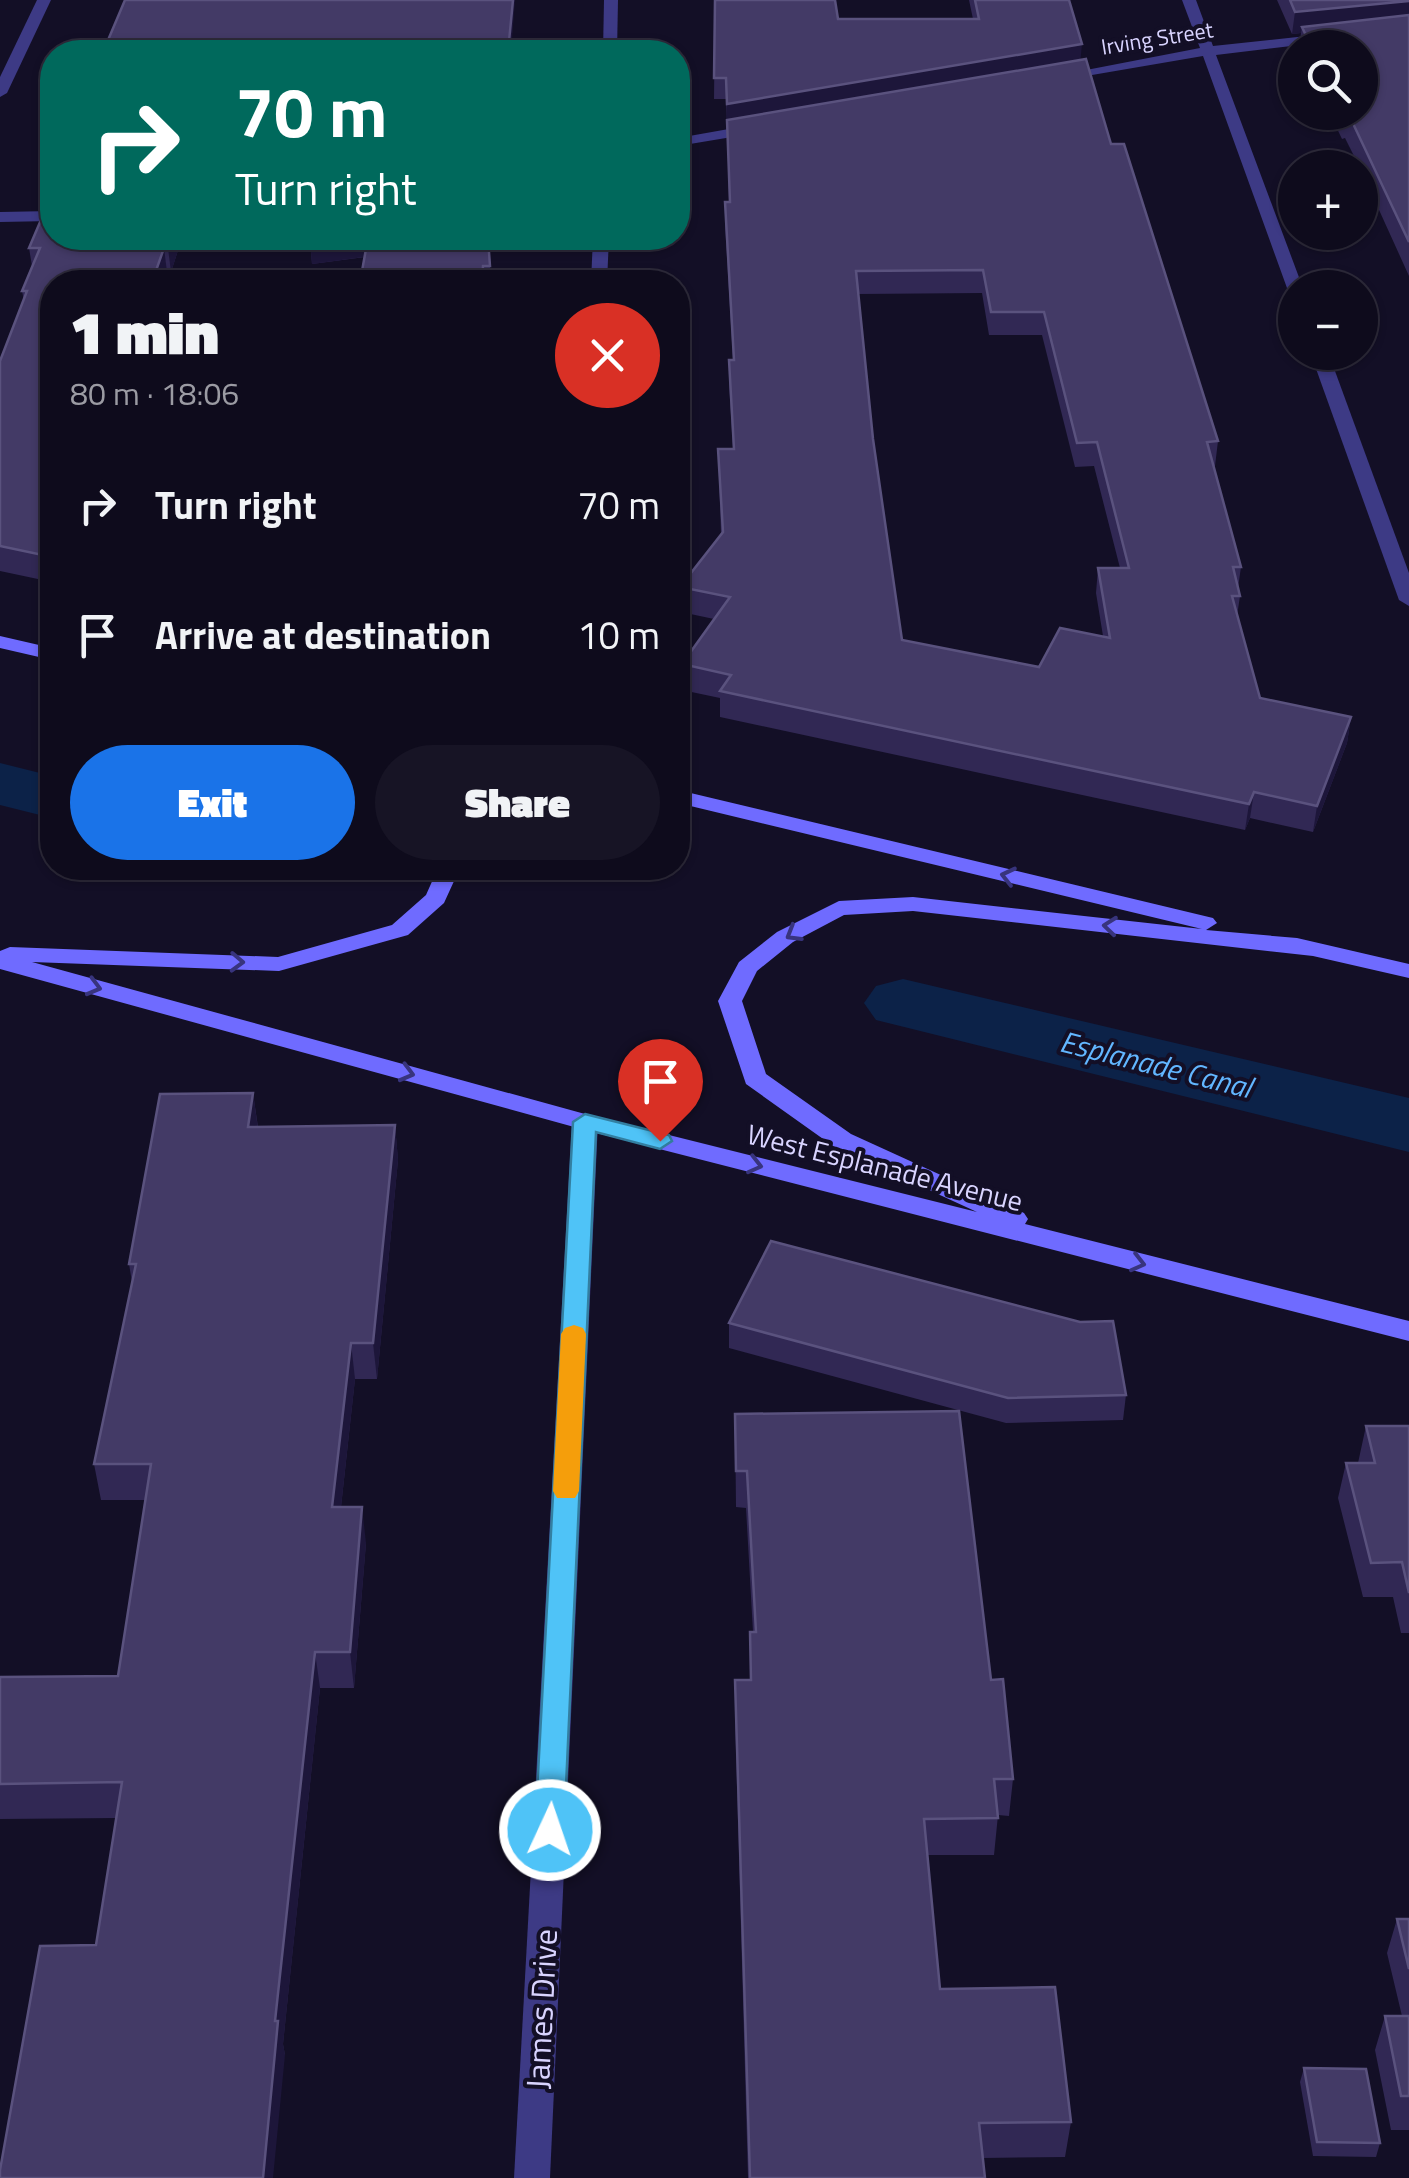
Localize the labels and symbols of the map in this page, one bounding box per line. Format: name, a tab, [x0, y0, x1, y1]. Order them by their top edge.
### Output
street label: Irving Street	[1098, 12, 1216, 64]
one-way arrow	[1000, 867, 1017, 888]
one-way arrow	[1102, 916, 1118, 937]
one-way arrow	[786, 922, 804, 941]
one-way arrow	[230, 951, 246, 972]
one-way arrow	[85, 975, 102, 996]
water label: Esplanade Canal	[1055, 1018, 1260, 1111]
pin	[618, 1039, 703, 1142]
one-way arrow	[398, 1061, 416, 1082]
street label: West Esplanade Avenue	[743, 1112, 1027, 1222]
one-way arrow	[746, 1154, 763, 1175]
one-way arrow	[1129, 1251, 1146, 1272]
position arrow	[498, 1778, 602, 1882]
street label: James Drive	[513, 1928, 569, 2090]

